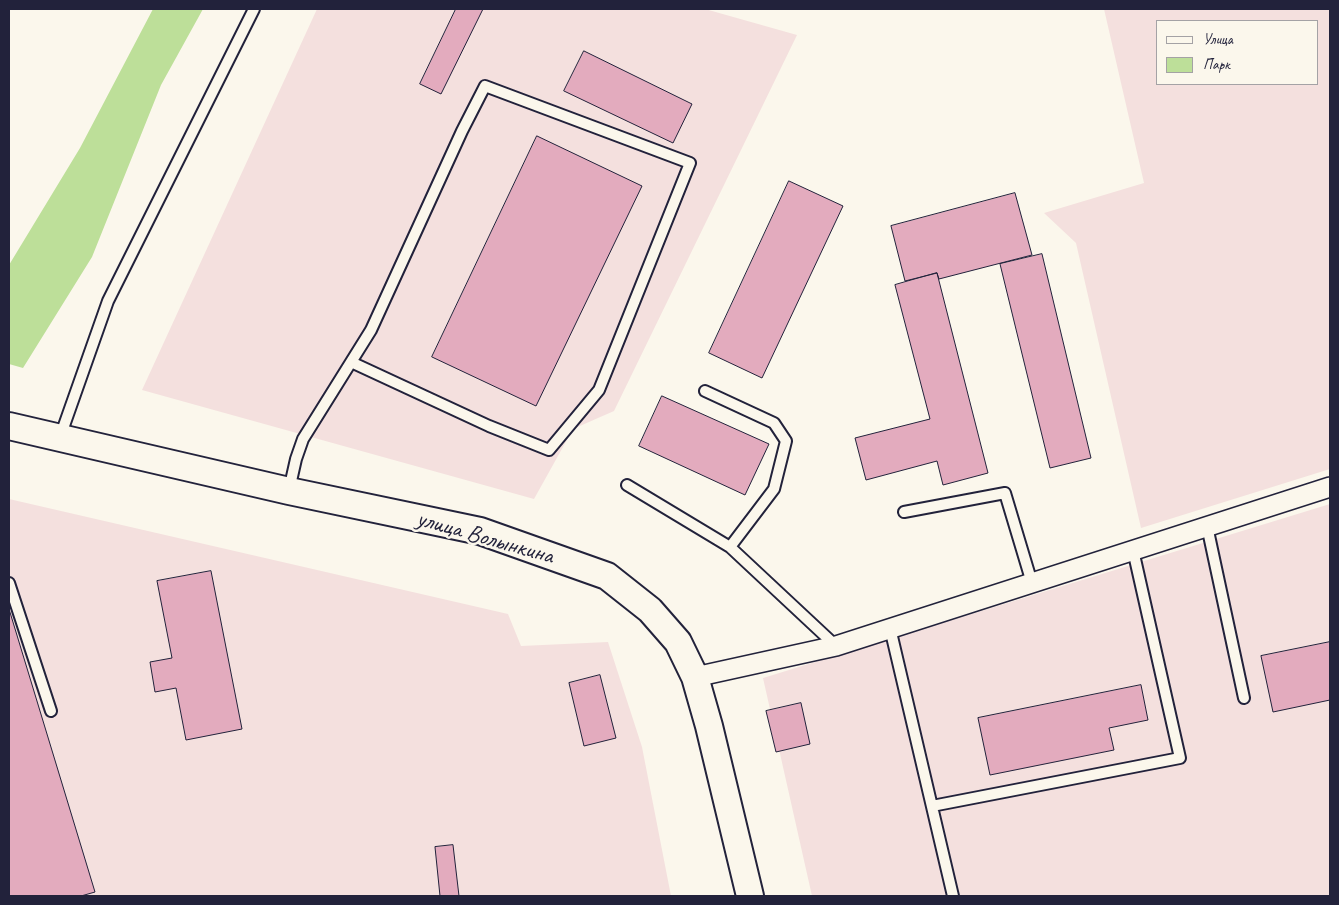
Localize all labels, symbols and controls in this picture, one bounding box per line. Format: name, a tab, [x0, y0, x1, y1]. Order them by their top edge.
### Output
legend	[1156, 20, 1319, 85]
text: Улица	[1203, 30, 1233, 49]
text: Парк	[1203, 55, 1230, 74]
street label: улица Волынкина	[413, 505, 557, 571]

